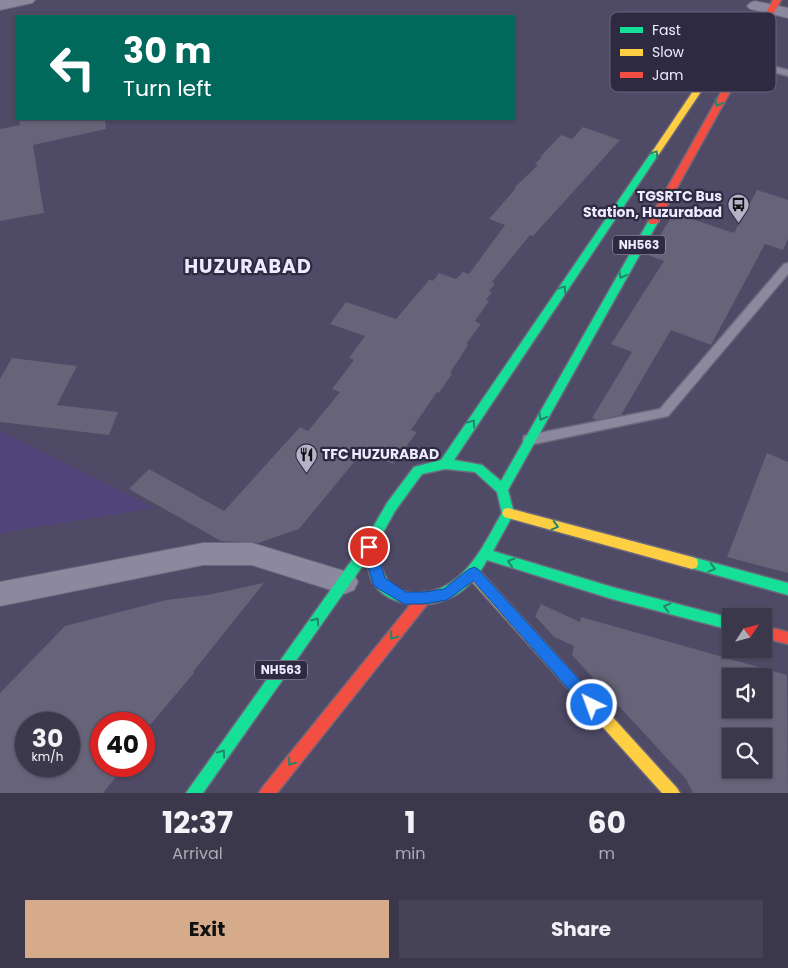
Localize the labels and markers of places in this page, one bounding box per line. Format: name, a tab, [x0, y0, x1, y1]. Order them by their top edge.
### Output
place label: TGSRTC Bus Station, Huzurabad	[583, 186, 722, 222]
bus stop icon: TGSRTC Bus Station, Huzurabad	[726, 192, 750, 223]
restaurant icon: TFC HUZURABAD	[294, 442, 318, 473]
place label: TFC HUZURABAD	[322, 444, 439, 464]
pin	[348, 526, 390, 568]

